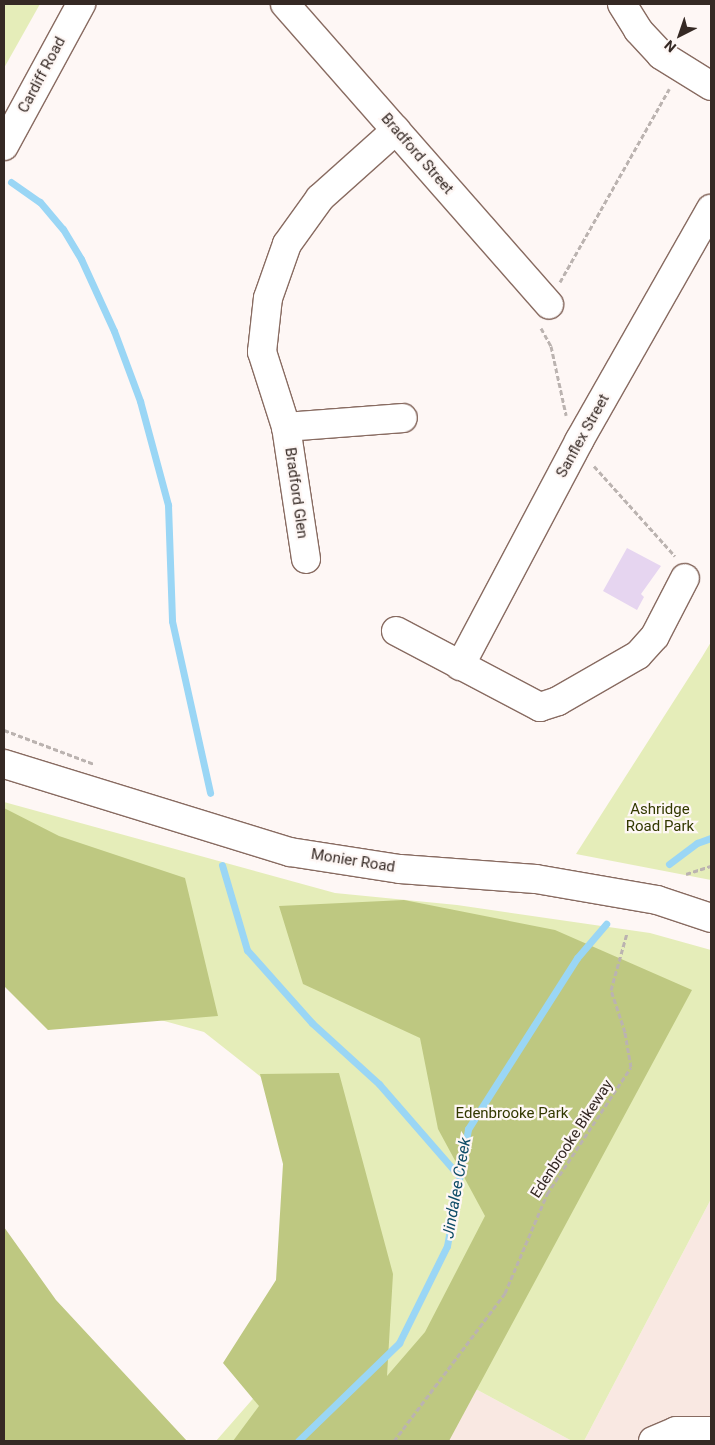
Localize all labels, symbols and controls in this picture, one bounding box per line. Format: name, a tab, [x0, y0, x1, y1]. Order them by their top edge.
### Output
north arrow	[655, 10, 705, 60]
street label: Cardiff Road	[14, 34, 70, 116]
text: N	[661, 37, 679, 56]
street label: Bradford Street	[377, 110, 457, 198]
street label: Sanflex Street	[553, 391, 613, 481]
street label: Bradford Glen	[281, 446, 311, 540]
park label: Ashridge Road Park	[626, 800, 694, 835]
street label: Monier Road	[310, 845, 396, 877]
street label: Edenbrooke Bikeway	[527, 1076, 617, 1202]
park label: Edenbrooke Park	[456, 1105, 568, 1123]
water label: Jindalee Creek	[439, 1136, 475, 1240]

